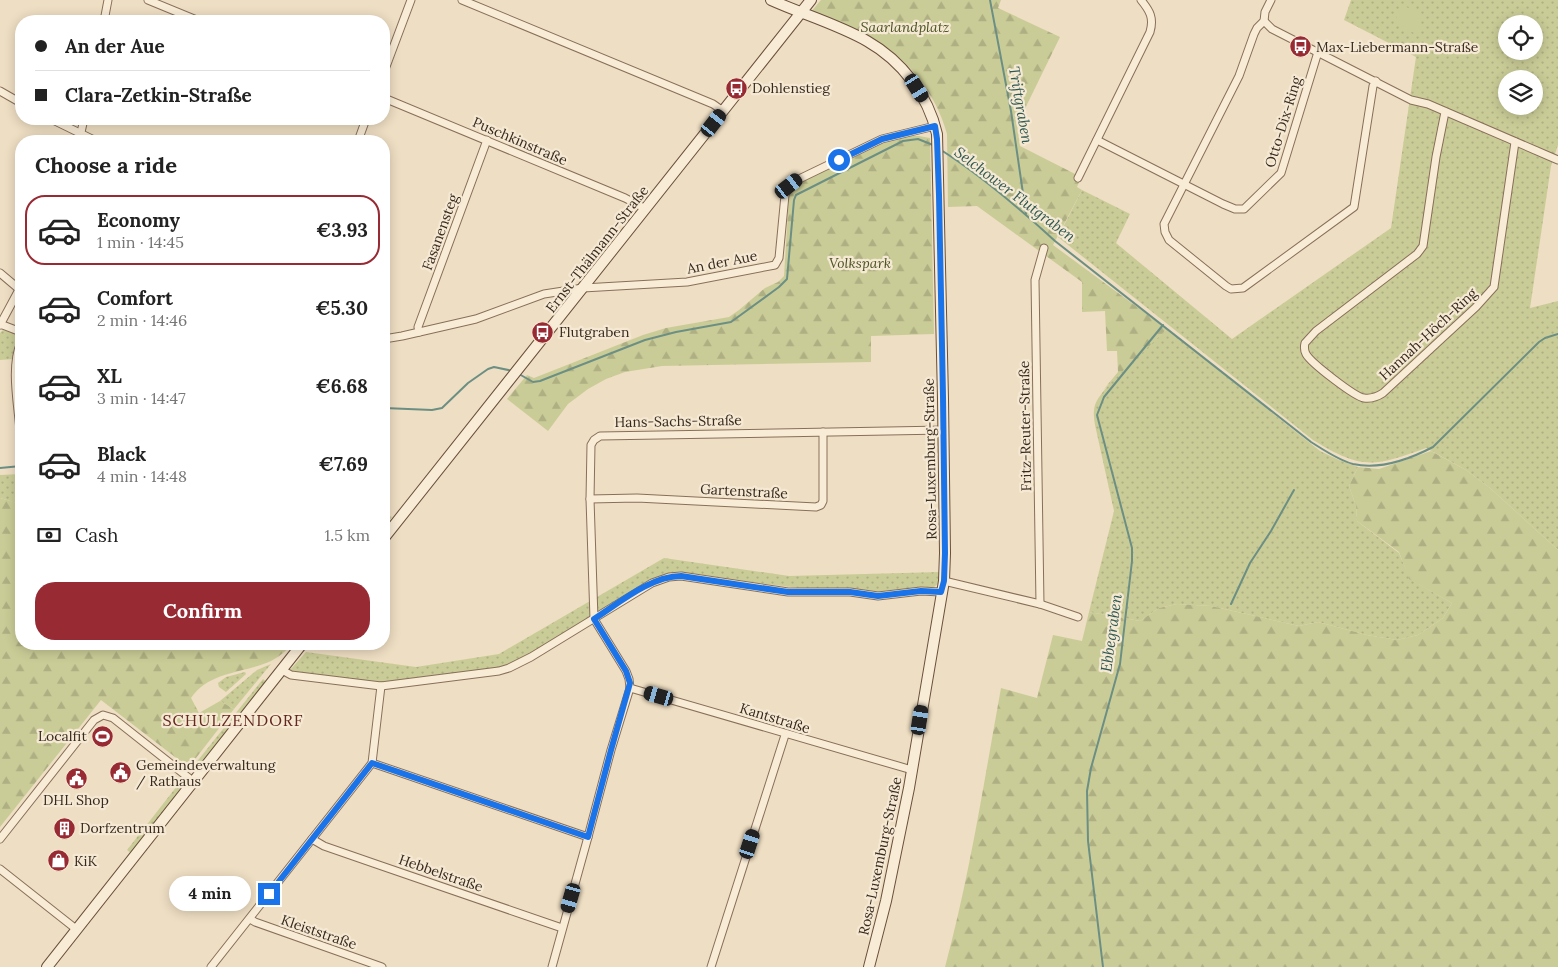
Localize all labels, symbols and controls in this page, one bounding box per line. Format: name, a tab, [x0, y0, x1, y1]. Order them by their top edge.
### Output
map controls	[1498, 15, 1543, 115]
button: locate	[1498, 15, 1543, 60]
park label: Saarlandplatz	[861, 18, 950, 36]
text: An der Aue	[65, 34, 165, 58]
bus stop icon: Max-Liebermann-Straße	[1288, 35, 1312, 59]
place label: Max-Liebermann-Straße	[1316, 38, 1479, 56]
water label: Triftgraben	[1005, 65, 1037, 146]
button: layers	[1498, 70, 1543, 115]
car	[902, 71, 931, 105]
street label: Otto-Dix-Ring	[1261, 74, 1305, 170]
bus stop icon: Dohlenstieg	[724, 76, 748, 100]
place label: Dohlenstieg	[752, 79, 830, 97]
text: Clara-Zetkin-Straße	[65, 83, 252, 107]
car	[698, 107, 729, 139]
street label: Puschkinstraße	[470, 113, 571, 169]
water label: Selchower Flutgraben	[951, 142, 1080, 246]
route start	[828, 149, 850, 171]
text: Choose a ride	[35, 151, 177, 179]
car	[772, 171, 805, 201]
street label: Ernst-Thälmann-Straße	[542, 181, 653, 316]
street label: Fasanensteg	[418, 191, 462, 273]
icon: car	[37, 208, 82, 253]
text: Economy	[97, 208, 180, 232]
text: €3.93	[316, 218, 368, 242]
text: 1 min · 14:45	[97, 232, 184, 252]
street label: An der Aue	[684, 246, 759, 278]
park label: Volkspark	[829, 254, 891, 272]
street label: Hannah-Höch-Ring	[1375, 284, 1481, 384]
icon: car	[37, 286, 82, 331]
text: Comfort	[97, 286, 173, 310]
text: €5.30	[315, 296, 368, 320]
text: 2 min · 14:46	[97, 310, 187, 330]
bus stop icon: Flutgraben	[531, 320, 555, 344]
place label: Flutgraben	[559, 323, 630, 341]
street label: Fritz-Reuter-Straße	[1015, 360, 1035, 491]
icon: car	[37, 364, 82, 409]
text: XL	[97, 364, 122, 388]
text: €6.68	[315, 374, 368, 398]
street label: Rosa-Luxemburg-Straße	[920, 378, 940, 540]
text: 3 min · 14:47	[97, 388, 186, 408]
street label: Hans-Sachs-Straße	[614, 411, 742, 431]
icon: car	[37, 442, 82, 487]
text: Black	[97, 442, 146, 466]
text: €7.69	[319, 452, 368, 476]
text: 4 min · 14:48	[97, 466, 187, 486]
street label: Gartenstraße	[700, 480, 789, 502]
icon: cash	[35, 521, 63, 549]
text: Cash	[75, 523, 118, 547]
text: 1.5 km	[324, 525, 370, 545]
button: Confirm	[35, 582, 370, 640]
water label: Ebbegraben	[1096, 592, 1126, 673]
car	[642, 685, 675, 707]
street label: Kantstraße	[738, 699, 813, 737]
car	[910, 704, 929, 736]
district label: SCHULZENDORF	[162, 710, 304, 730]
sports icon: Localfit	[91, 724, 115, 748]
place label: Localfit	[38, 727, 88, 745]
place label: Gemeindeverwaltung / Rathaus	[136, 756, 276, 790]
public building icon: Gemeindeverwaltung / Rathaus	[108, 761, 132, 785]
public building icon: DHL Shop	[64, 766, 88, 790]
street label: Rosa-Luxemburg-Straße	[854, 775, 906, 937]
place label: DHL Shop	[43, 791, 109, 809]
building icon: Dorfzentrum	[52, 816, 76, 840]
place label: Dorfzentrum	[80, 819, 165, 837]
car	[738, 827, 761, 861]
shop icon: KiK	[46, 849, 70, 873]
street label: Hebbelstraße	[396, 850, 486, 896]
place label: KiK	[74, 852, 97, 870]
callout: 4 min	[169, 876, 252, 912]
car	[559, 882, 582, 914]
text: 4 min	[188, 883, 232, 903]
route end	[258, 883, 280, 905]
street label: Kleiststraße	[279, 911, 360, 954]

